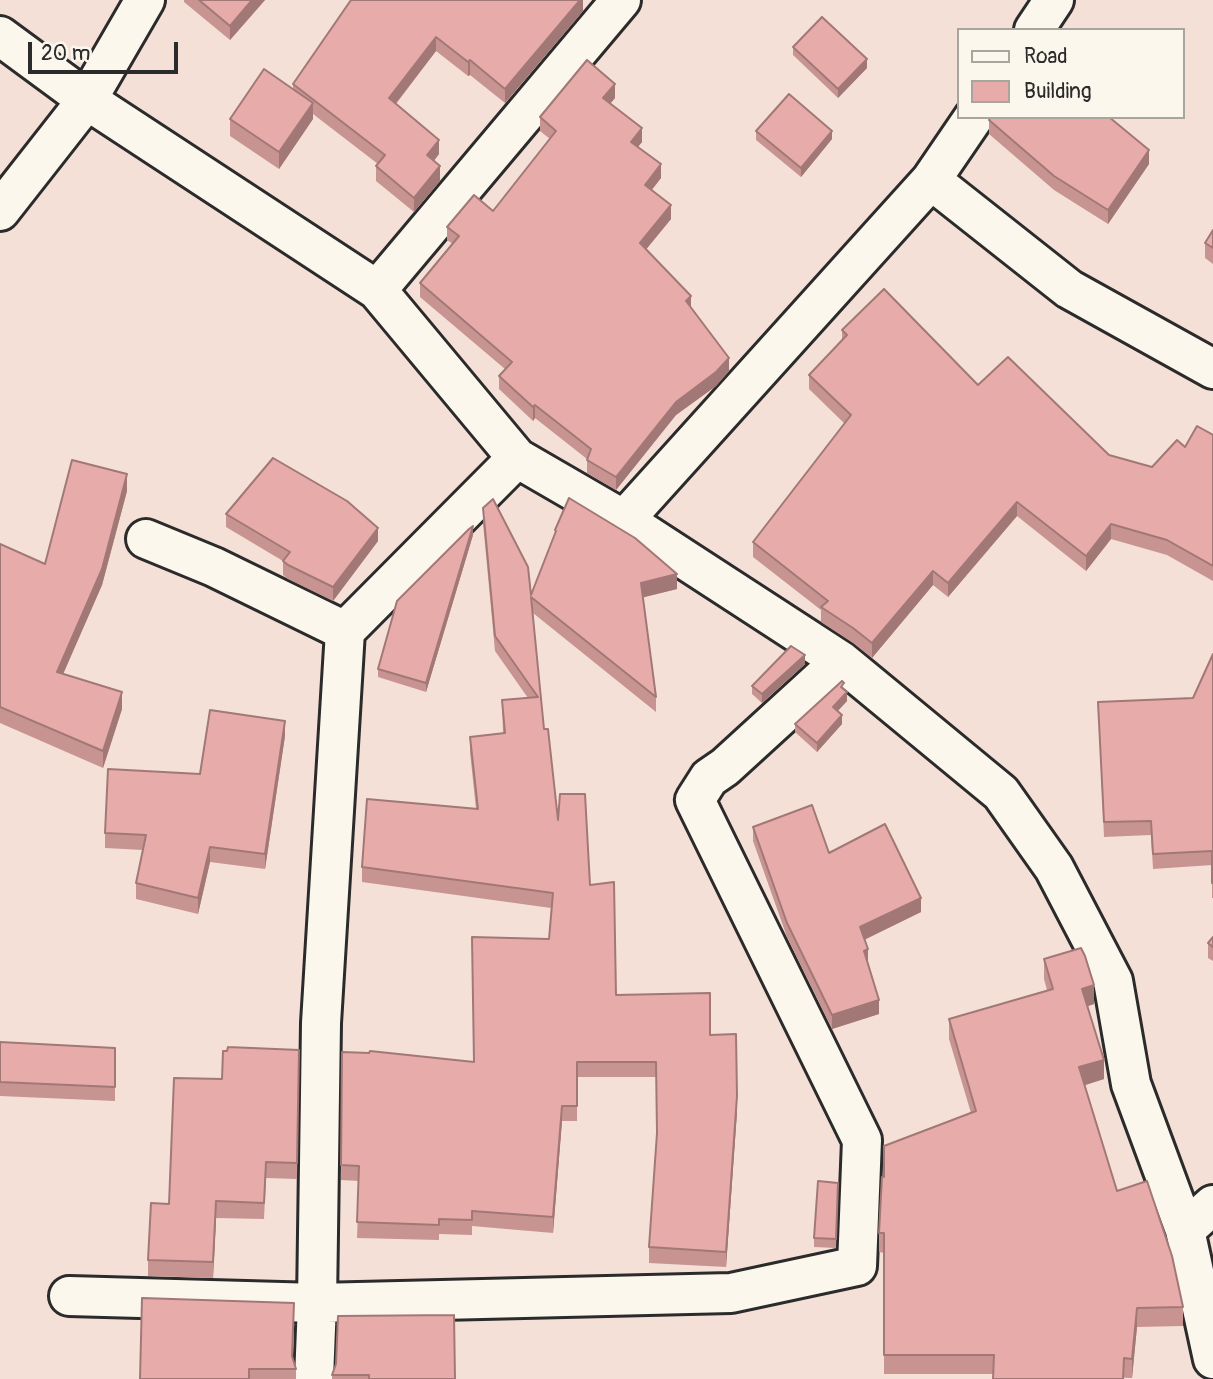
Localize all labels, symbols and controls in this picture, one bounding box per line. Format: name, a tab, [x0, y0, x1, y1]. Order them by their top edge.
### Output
scale bar	[32, 28, 182, 72]
legend	[958, 28, 1185, 119]
text: 20 m	[41, 40, 90, 67]
text: Road	[1024, 43, 1068, 70]
text: Building	[1024, 78, 1091, 105]

